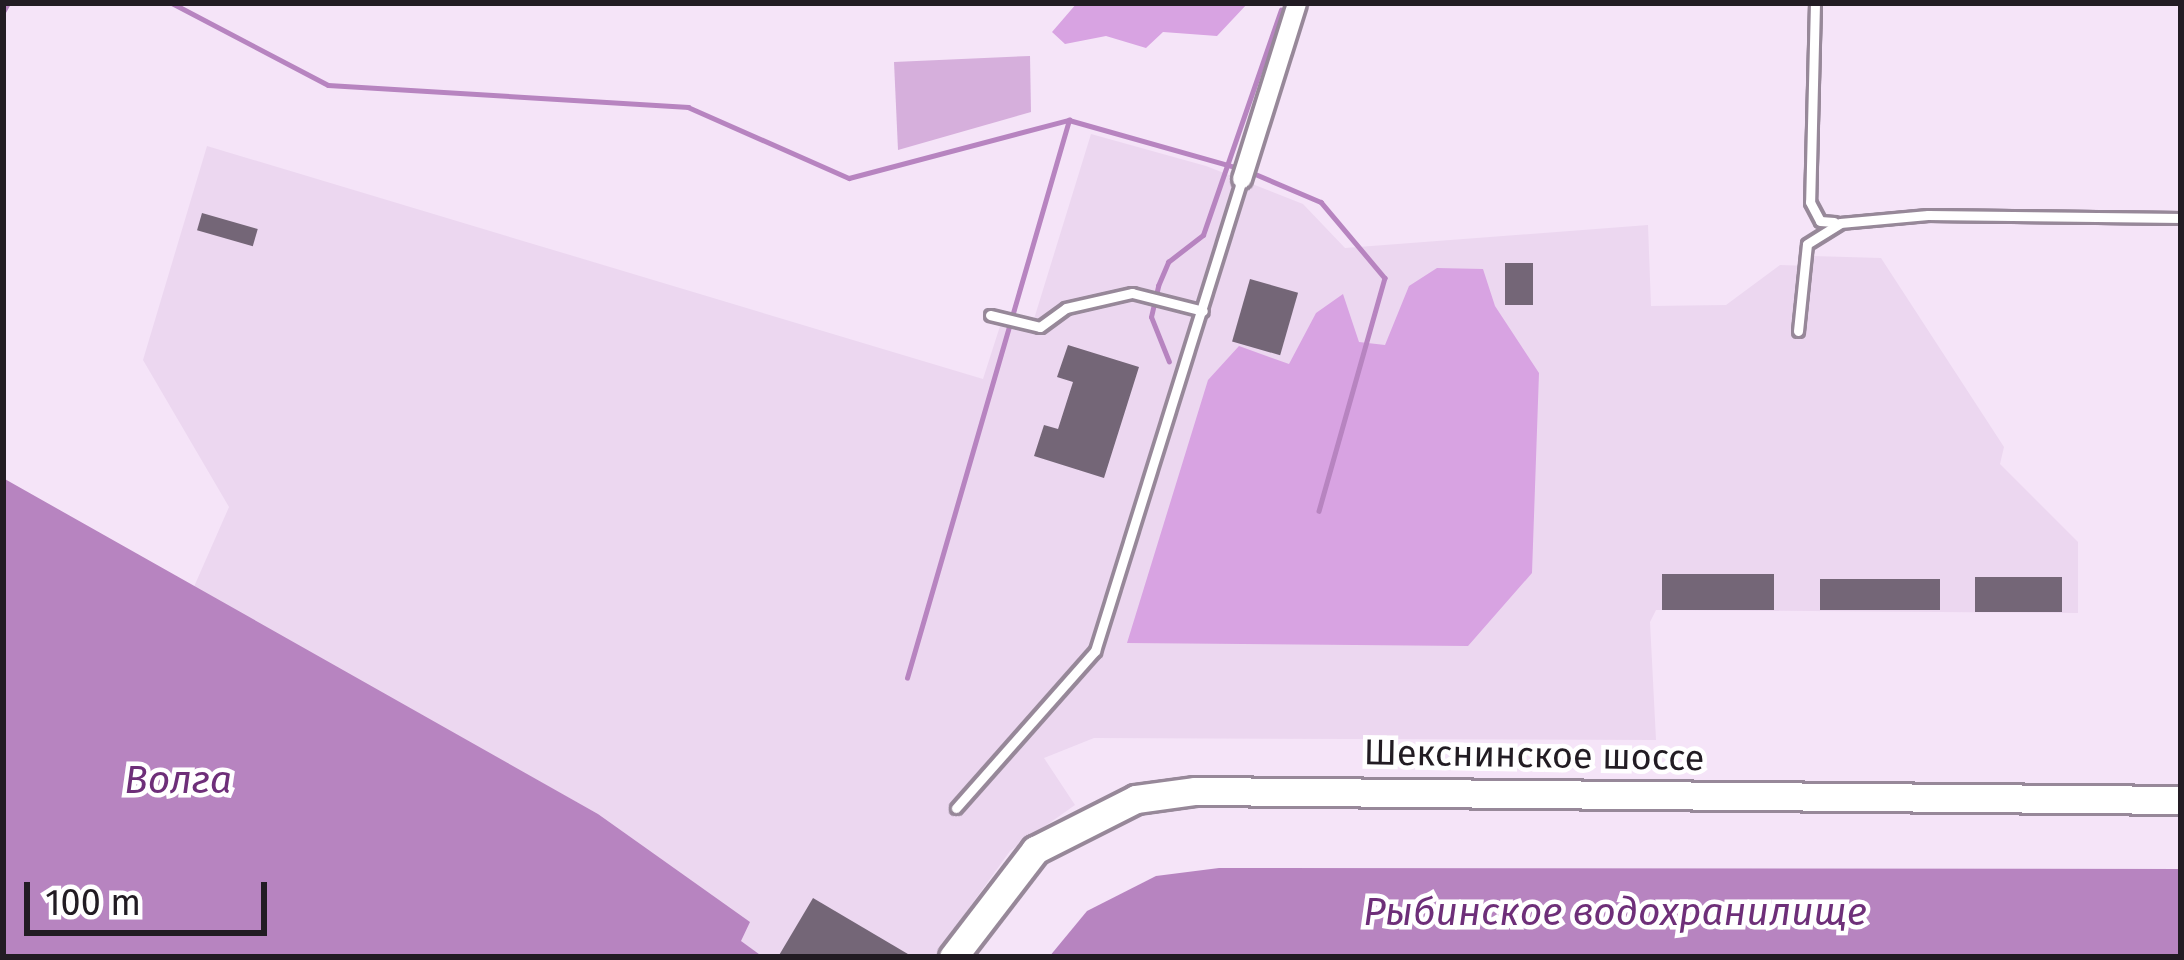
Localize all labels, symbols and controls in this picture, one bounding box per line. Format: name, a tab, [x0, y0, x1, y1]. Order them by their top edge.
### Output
street label: Шекснинское шоссе	[1363, 731, 1705, 781]
water label: Волга	[124, 757, 232, 803]
scale bar	[30, 858, 273, 932]
text: 100 m	[45, 881, 141, 925]
water label: Рыбинское водохранилище	[1363, 889, 1867, 935]

